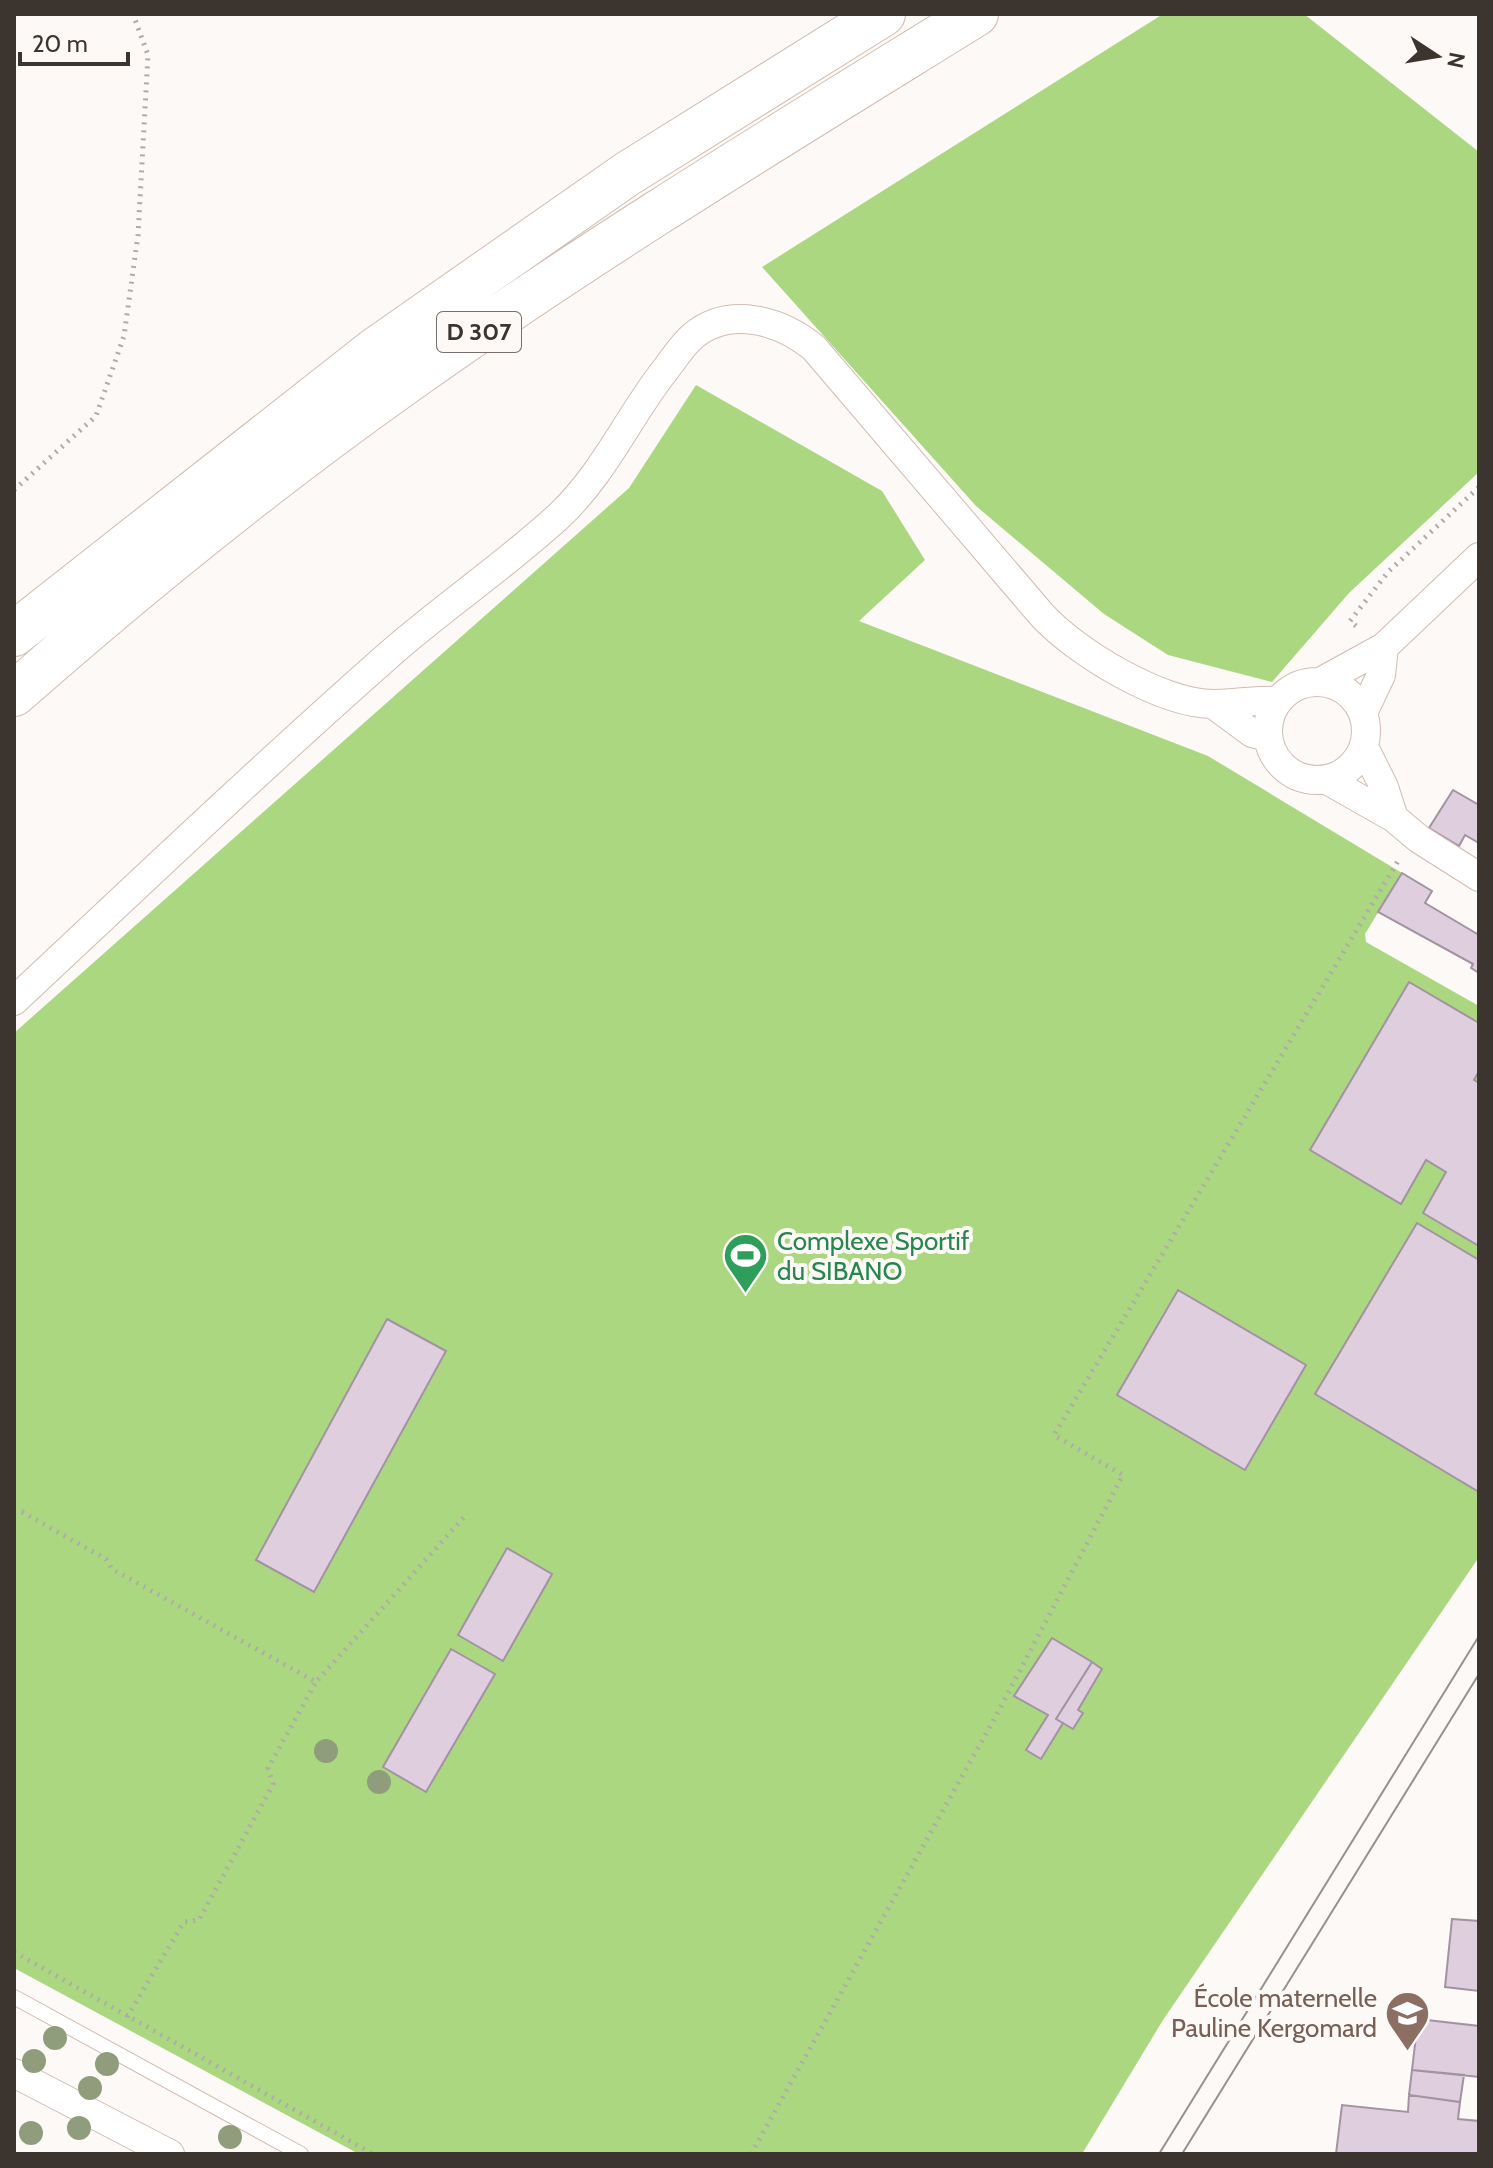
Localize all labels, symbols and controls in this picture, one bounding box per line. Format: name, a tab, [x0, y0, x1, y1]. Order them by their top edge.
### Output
scale bar	[20, 16, 128, 66]
north arrow	[1397, 16, 1477, 96]
text: 20 m	[32, 29, 88, 58]
text: N	[1441, 50, 1471, 70]
road number: D 307	[437, 312, 521, 352]
place label: Complexe Sportif du SIBANO	[777, 1225, 970, 1287]
sports icon: Complexe Sportif du SIBANO	[722, 1232, 770, 1295]
place label: École maternelle Pauline Kergomard	[1171, 1982, 1377, 2044]
school or university icon: École maternelle Pauline Kergomard	[1384, 1989, 1432, 2052]

